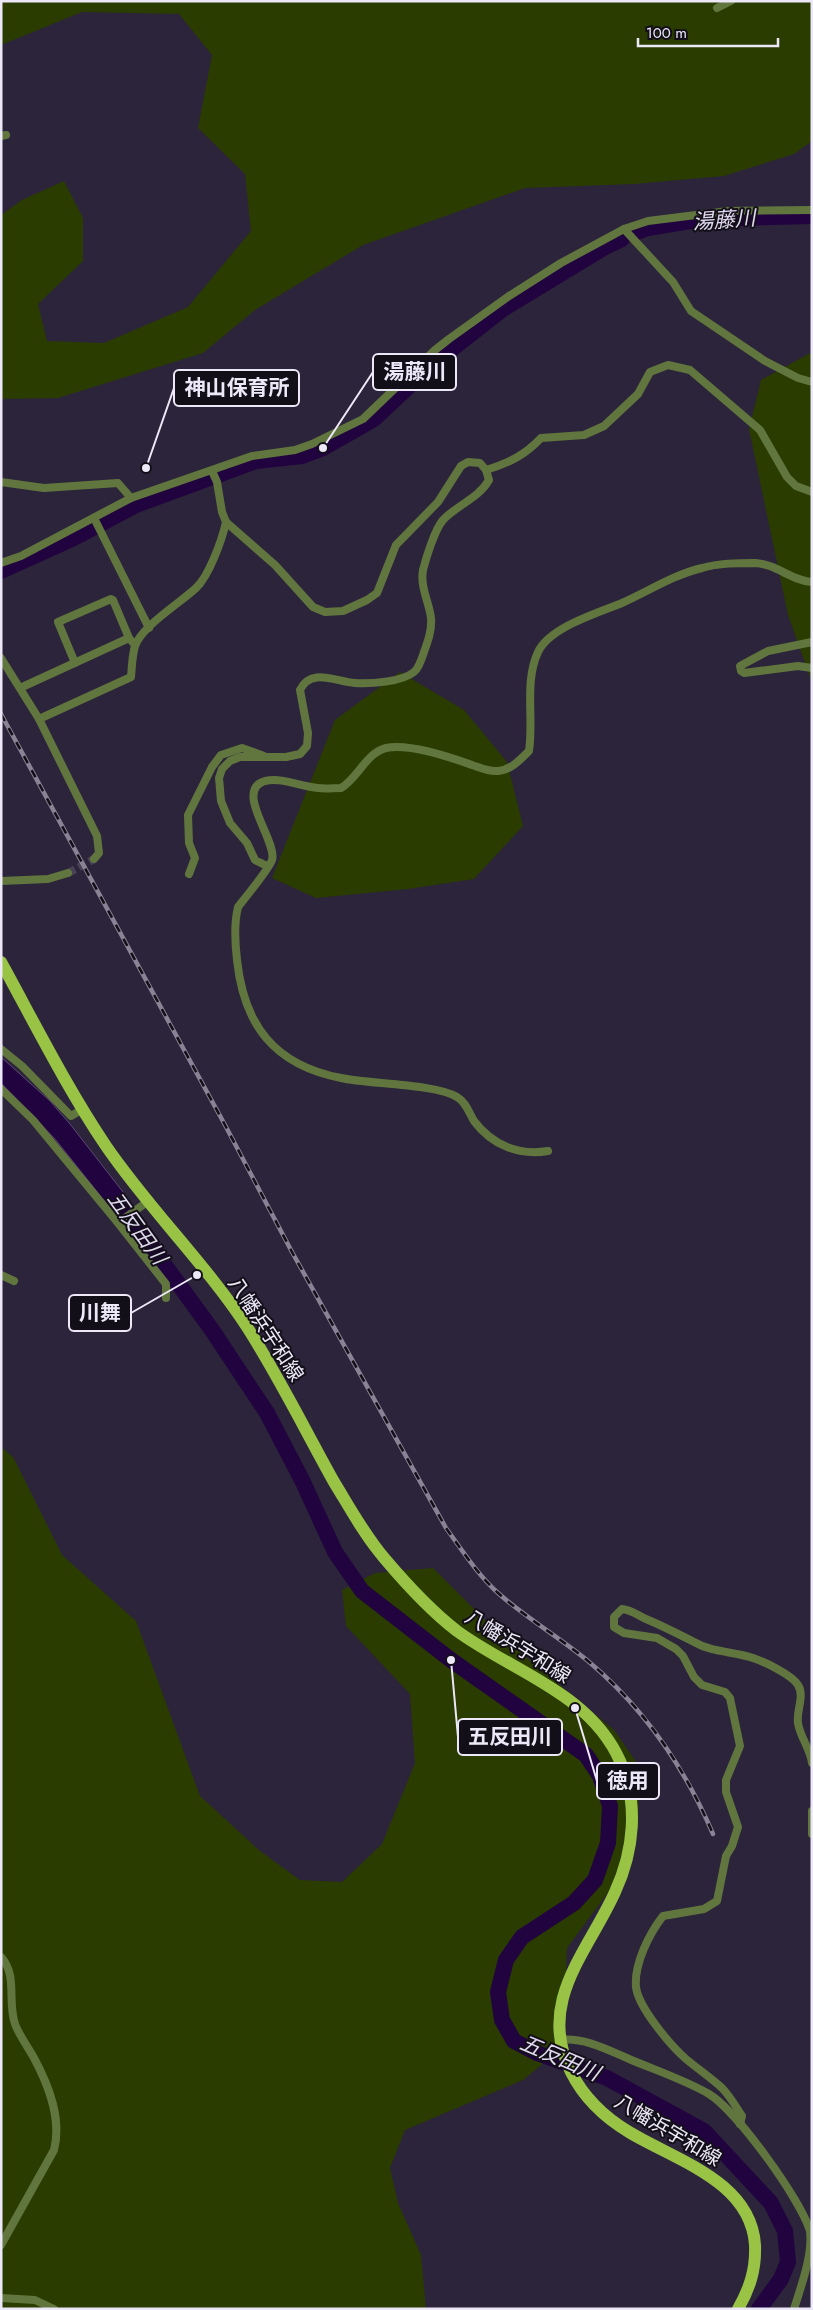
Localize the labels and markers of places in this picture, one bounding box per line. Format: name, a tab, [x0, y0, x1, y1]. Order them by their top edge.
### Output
callout: 湯藤川	[373, 354, 456, 390]
callout: 神山保育所	[174, 370, 299, 406]
callout: 川舞	[69, 1295, 131, 1331]
callout: 五反田川	[458, 1719, 562, 1755]
callout: 徳用	[597, 1763, 659, 1799]

